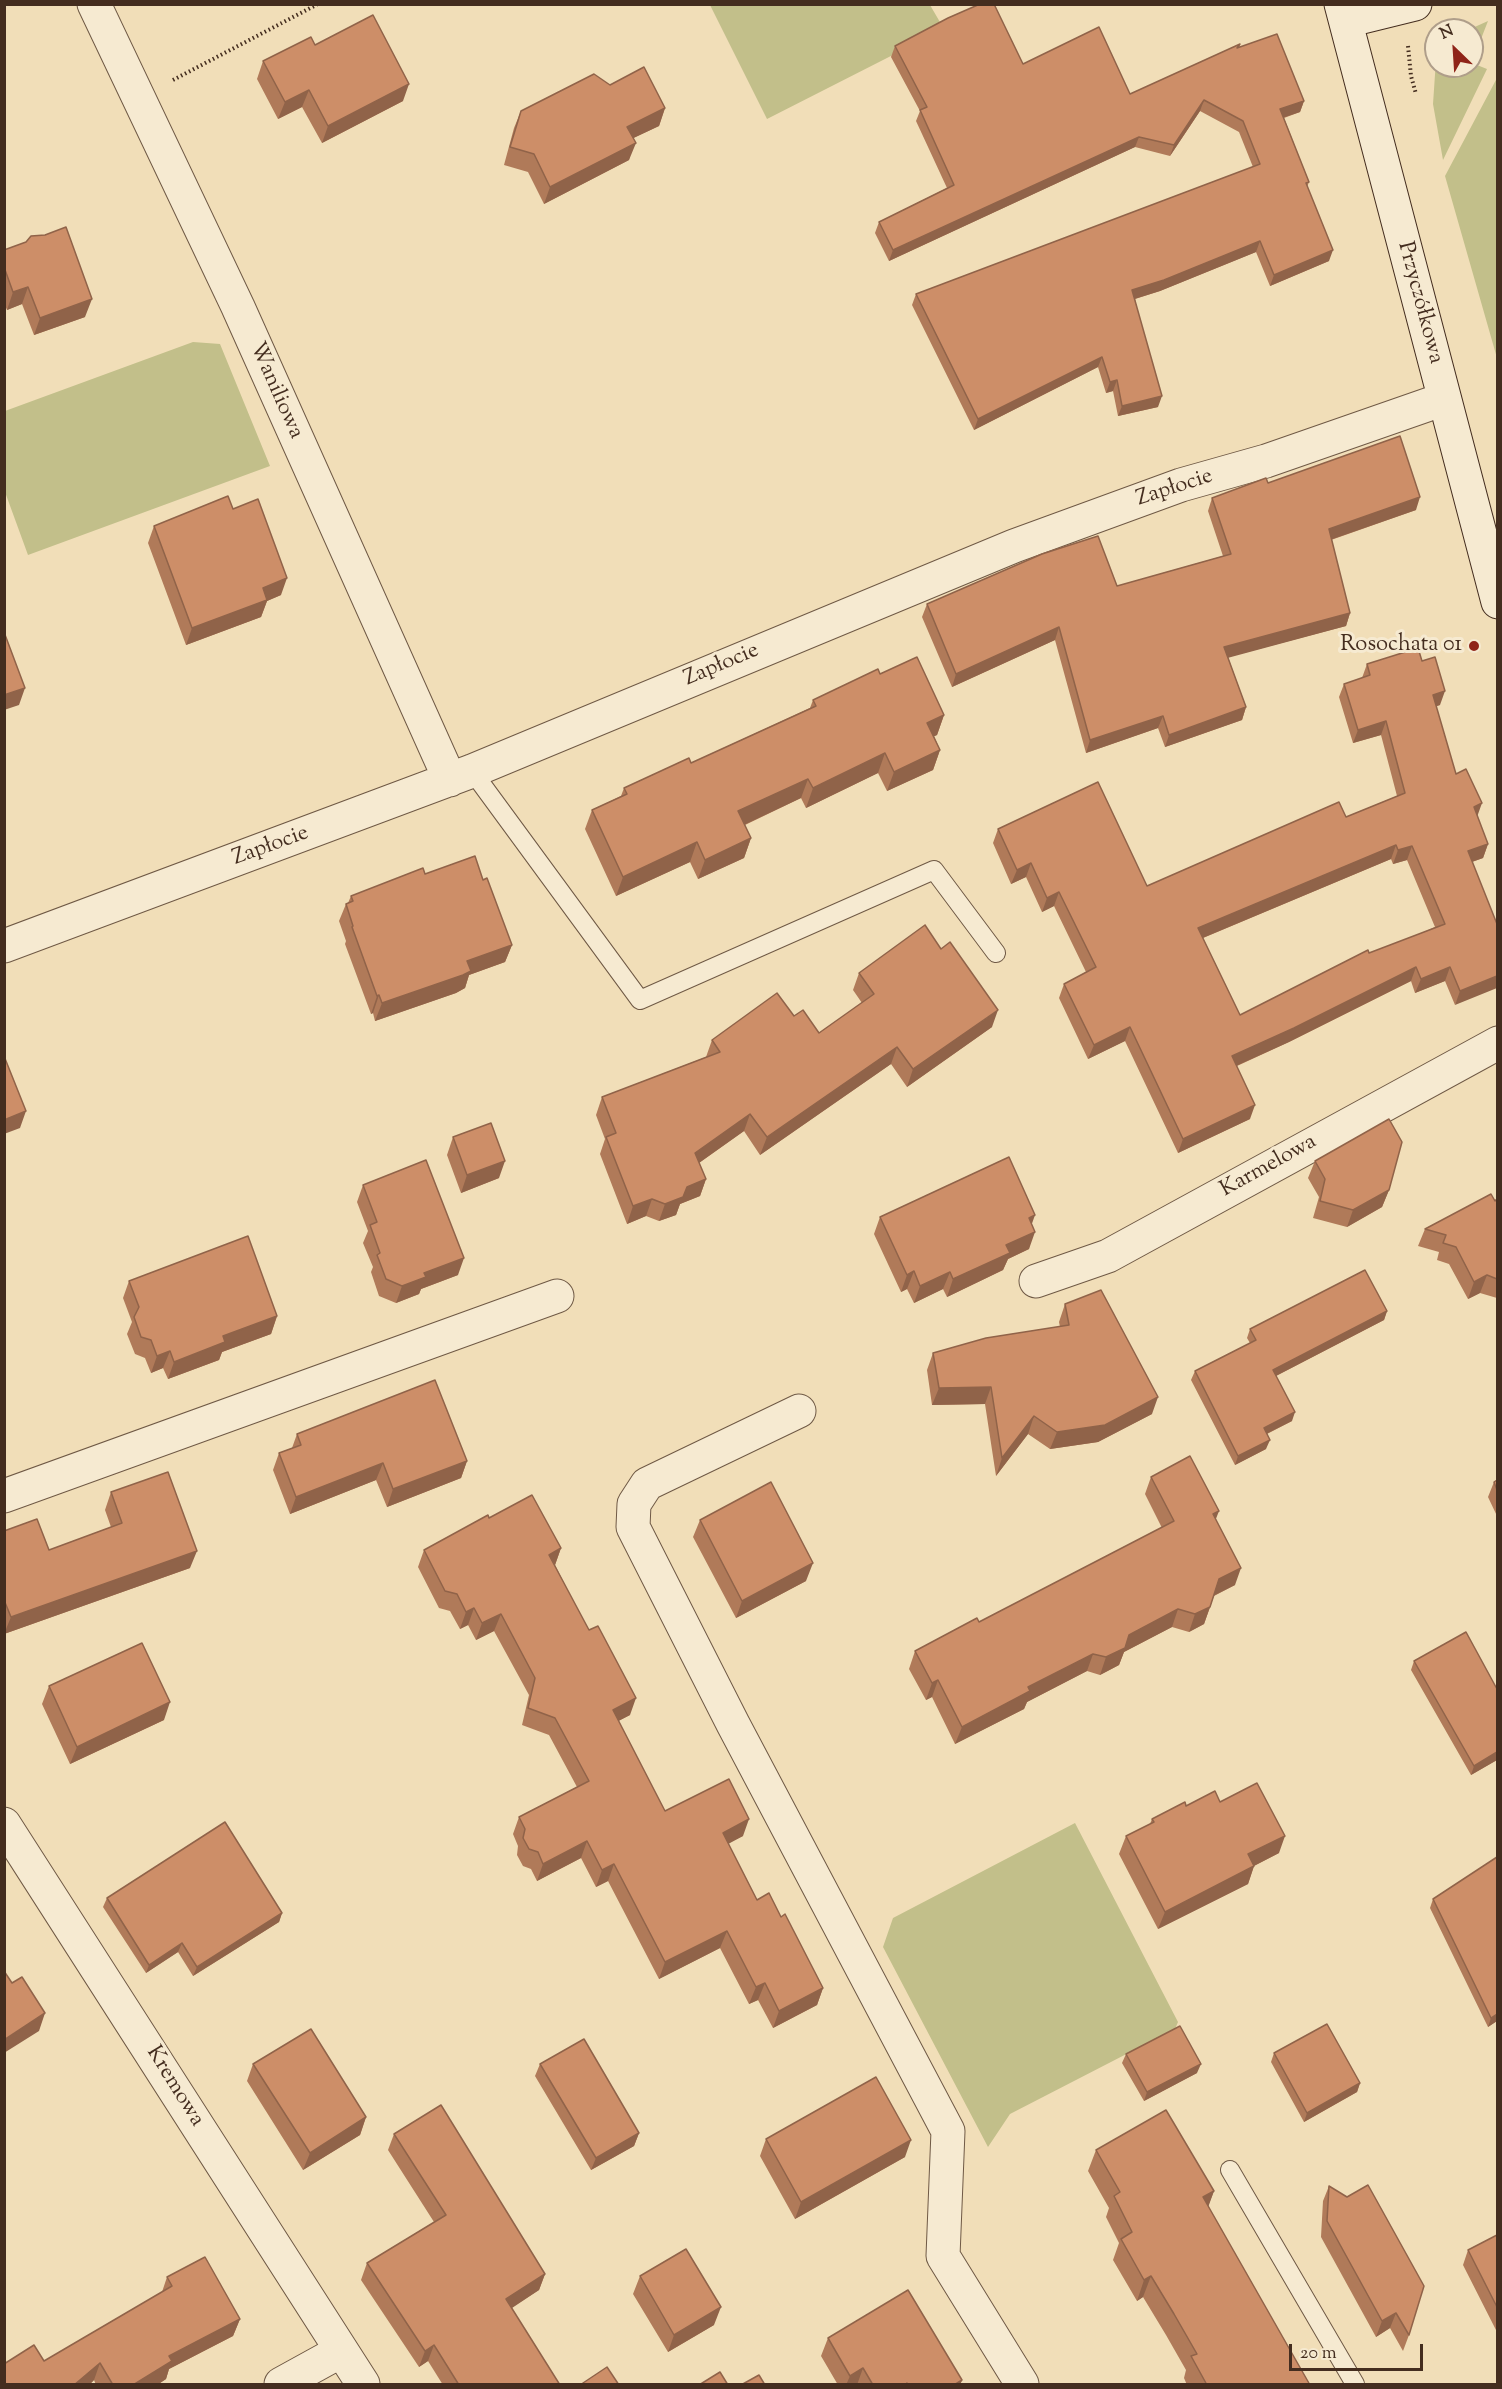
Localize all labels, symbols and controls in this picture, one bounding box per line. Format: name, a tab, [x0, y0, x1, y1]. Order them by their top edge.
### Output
north arrow	[1424, 18, 1484, 78]
text: N	[1436, 20, 1458, 46]
street label: Przyczółkowa	[1390, 239, 1448, 367]
street label: Waniliowa	[242, 339, 308, 443]
street label: Zapłocie	[1133, 464, 1217, 514]
place label: Rosochata 01	[1340, 633, 1462, 659]
street label: Zapłocie	[681, 638, 763, 694]
marker: Rosochata 01	[1467, 639, 1481, 653]
street label: Zapłocie	[229, 821, 313, 873]
street label: Karmelowa	[1216, 1130, 1322, 1204]
street label: Kremowa	[139, 2042, 209, 2132]
scale bar	[1292, 2332, 1426, 2370]
text: 20 m	[1300, 2341, 1337, 2367]

